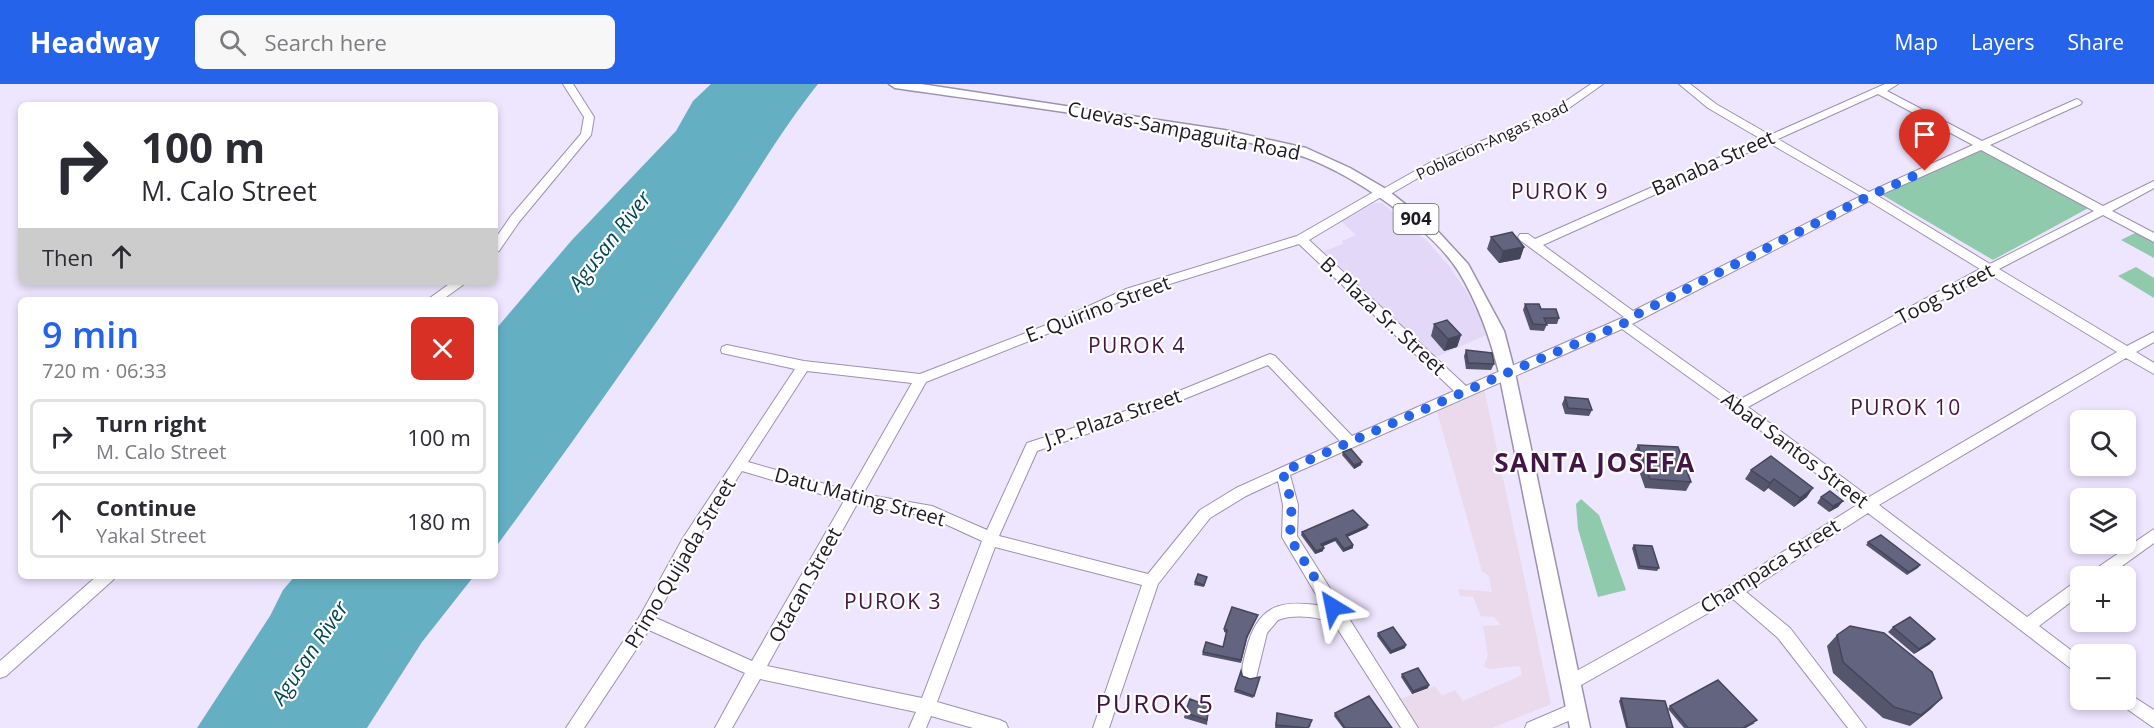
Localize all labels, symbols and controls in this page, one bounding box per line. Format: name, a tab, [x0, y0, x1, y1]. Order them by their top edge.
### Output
search box	[195, 15, 615, 69]
text: Headway	[30, 23, 159, 61]
icon: search	[216, 26, 249, 59]
text: Search here	[264, 27, 387, 57]
text: Map	[1895, 28, 1938, 56]
text: Layers	[1971, 28, 2035, 56]
text: Share	[2068, 28, 2124, 56]
street label: Cuevas-Sampaguita Road	[1065, 95, 1303, 166]
street label: Poblacion-Angas Road	[1412, 95, 1572, 185]
pin	[1899, 109, 1950, 171]
text: 100 m	[141, 118, 265, 175]
icon: arrive	[1908, 118, 1941, 151]
street label: Banaba Street	[1647, 123, 1779, 202]
icon: right	[42, 126, 120, 204]
text: M. Calo Street	[141, 172, 317, 209]
district label: PUROK 9	[1511, 177, 1609, 205]
water label: Agusan River	[560, 184, 657, 297]
road number: 904	[1394, 204, 1438, 234]
icon: ahead	[105, 240, 138, 273]
text: Then	[42, 242, 93, 272]
street label: B. Plaza Sr. Street	[1315, 250, 1452, 381]
street label: Toog Street	[1891, 257, 1998, 331]
street label: E. Quirino Street	[1022, 269, 1174, 349]
text: 9 min	[42, 310, 139, 359]
button: close	[411, 317, 474, 380]
district label: PUROK 4	[1088, 331, 1186, 359]
text: 720 m · 06:33	[42, 357, 167, 384]
street label: J.P. Plaza Street	[1039, 382, 1185, 454]
street label: Abad Santos Street	[1716, 385, 1874, 514]
district label: PUROK 10	[1850, 393, 1962, 421]
text: Turn right	[96, 408, 207, 438]
map controls	[2070, 410, 2136, 710]
button: search	[2070, 410, 2136, 476]
icon: right	[45, 420, 78, 453]
text: 100 m	[407, 422, 471, 452]
text: M. Calo Street	[96, 438, 226, 465]
district label: SANTA JOSEFA	[1494, 444, 1696, 480]
street label: Datu Mating Street	[772, 461, 948, 532]
street label: Primo Quijada Street	[618, 472, 741, 653]
button: layers	[2070, 488, 2136, 554]
text: Continue	[96, 492, 196, 522]
icon: ahead	[45, 504, 78, 537]
text: 180 m	[407, 506, 471, 536]
street label: Champaca Street	[1695, 512, 1845, 619]
text: Yakal Street	[96, 522, 206, 549]
street label: Otacan Street	[762, 522, 847, 647]
button: +	[2070, 566, 2136, 632]
position arrow	[1301, 575, 1365, 639]
district label: PUROK 3	[844, 587, 942, 615]
water label: Agusan River	[263, 595, 354, 711]
button: −	[2070, 644, 2136, 710]
district label: PUROK 5	[1096, 685, 1214, 721]

